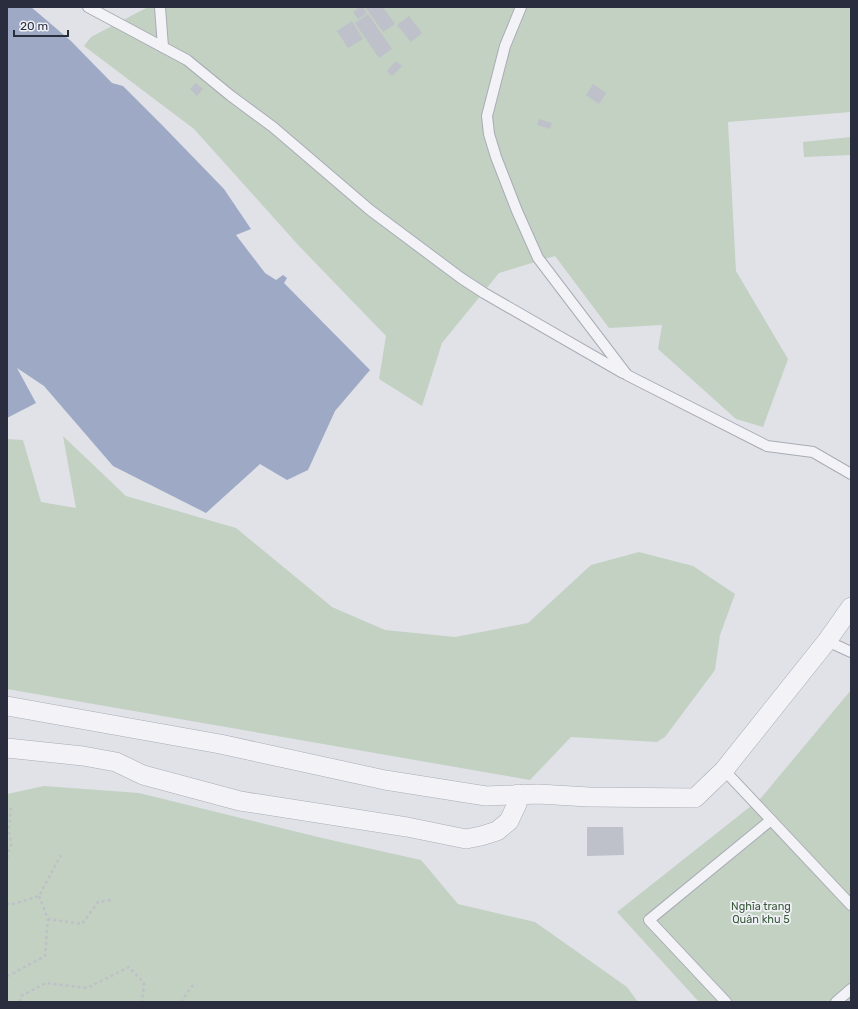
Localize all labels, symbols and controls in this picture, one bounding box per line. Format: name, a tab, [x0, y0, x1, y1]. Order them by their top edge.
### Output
scale bar	[14, 12, 68, 38]
text: 20 m	[20, 19, 48, 33]
park label: Nghĩa trang Quân khu 5	[731, 900, 791, 926]

